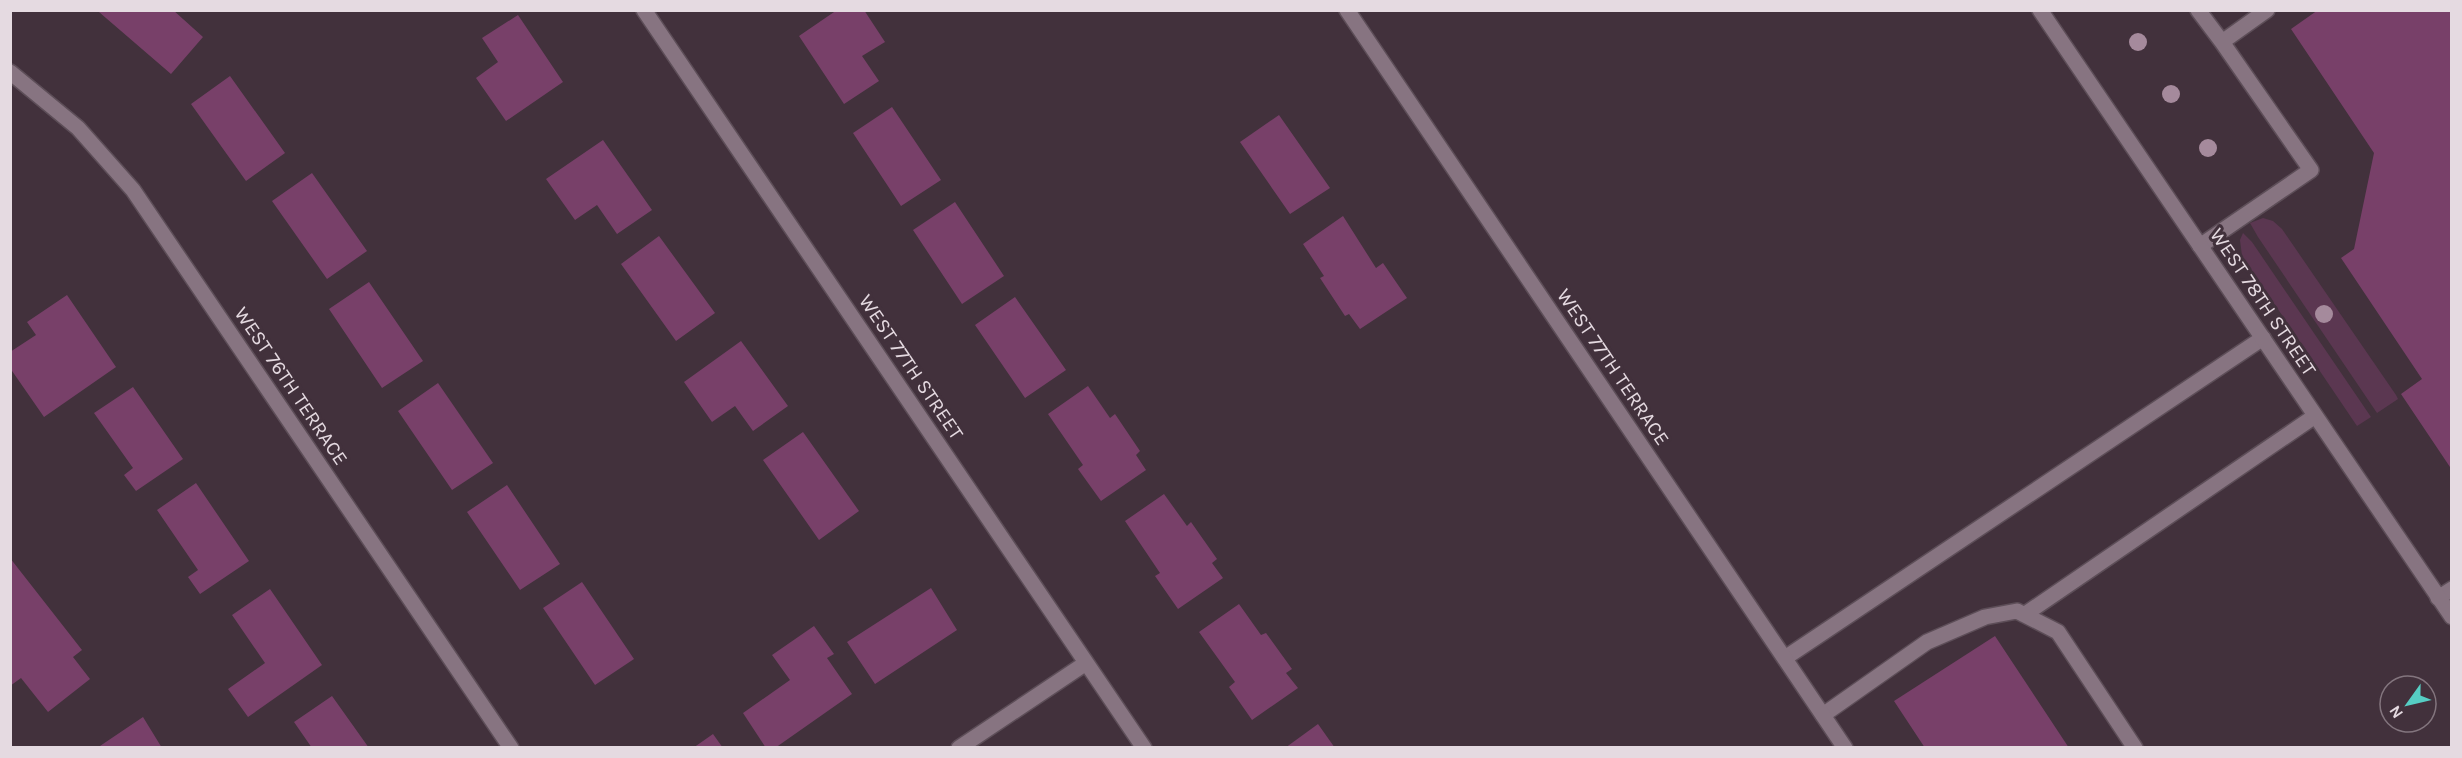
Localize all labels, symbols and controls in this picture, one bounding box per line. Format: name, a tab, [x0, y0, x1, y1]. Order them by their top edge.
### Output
street label: WEST 78TH STREET	[2205, 224, 2321, 380]
street label: WEST 77TH TERRACE	[1552, 284, 1674, 450]
street label: WEST 77TH STREET	[854, 290, 968, 444]
street label: WEST 76TH TERRACE	[230, 303, 352, 469]
north arrow	[2378, 674, 2438, 734]
text: N	[2385, 702, 2407, 722]

